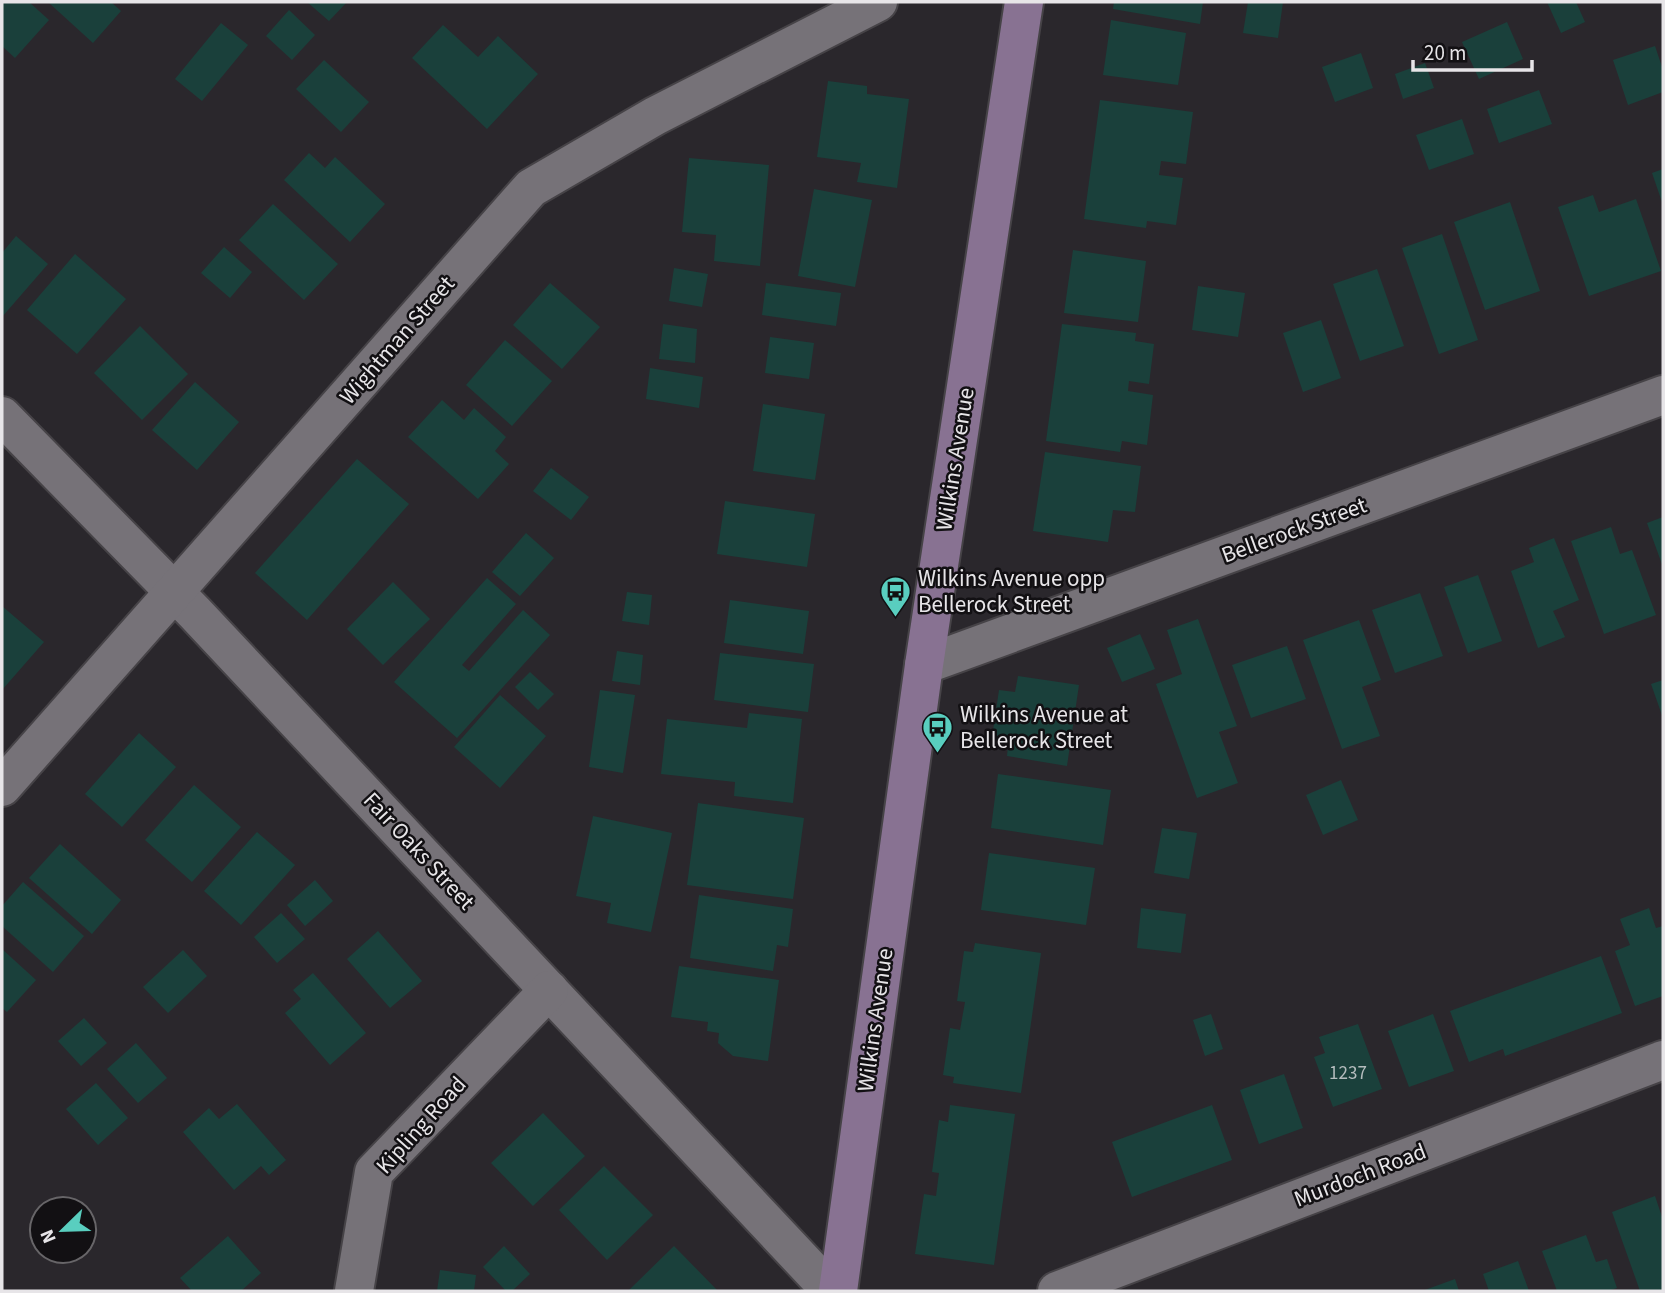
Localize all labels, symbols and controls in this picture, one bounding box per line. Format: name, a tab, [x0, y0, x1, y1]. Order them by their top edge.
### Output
scale bar	[1413, 28, 1532, 72]
text: 20 m	[1424, 38, 1466, 68]
street label: Wightman Street	[332, 268, 462, 412]
street label: Wilkins Avenue	[927, 385, 983, 533]
street label: Bellerock Street	[1217, 488, 1371, 572]
place label: Wilkins Avenue opp Bellerock Street	[918, 562, 1105, 621]
bus stop icon: Wilkins Avenue opp Bellerock Street	[878, 574, 912, 618]
place label: Wilkins Avenue at Bellerock Street	[960, 698, 1128, 757]
bus stop icon: Wilkins Avenue at Bellerock Street	[920, 710, 954, 754]
street label: Fair Oaks Street	[356, 785, 483, 917]
street label: Wilkins Avenue	[849, 946, 901, 1094]
house number: 1237	[1329, 1060, 1367, 1087]
street label: Kipling Road	[368, 1069, 474, 1181]
street label: Murdoch Road	[1289, 1135, 1431, 1215]
north arrow	[28, 1195, 98, 1265]
text: N	[34, 1225, 64, 1247]

